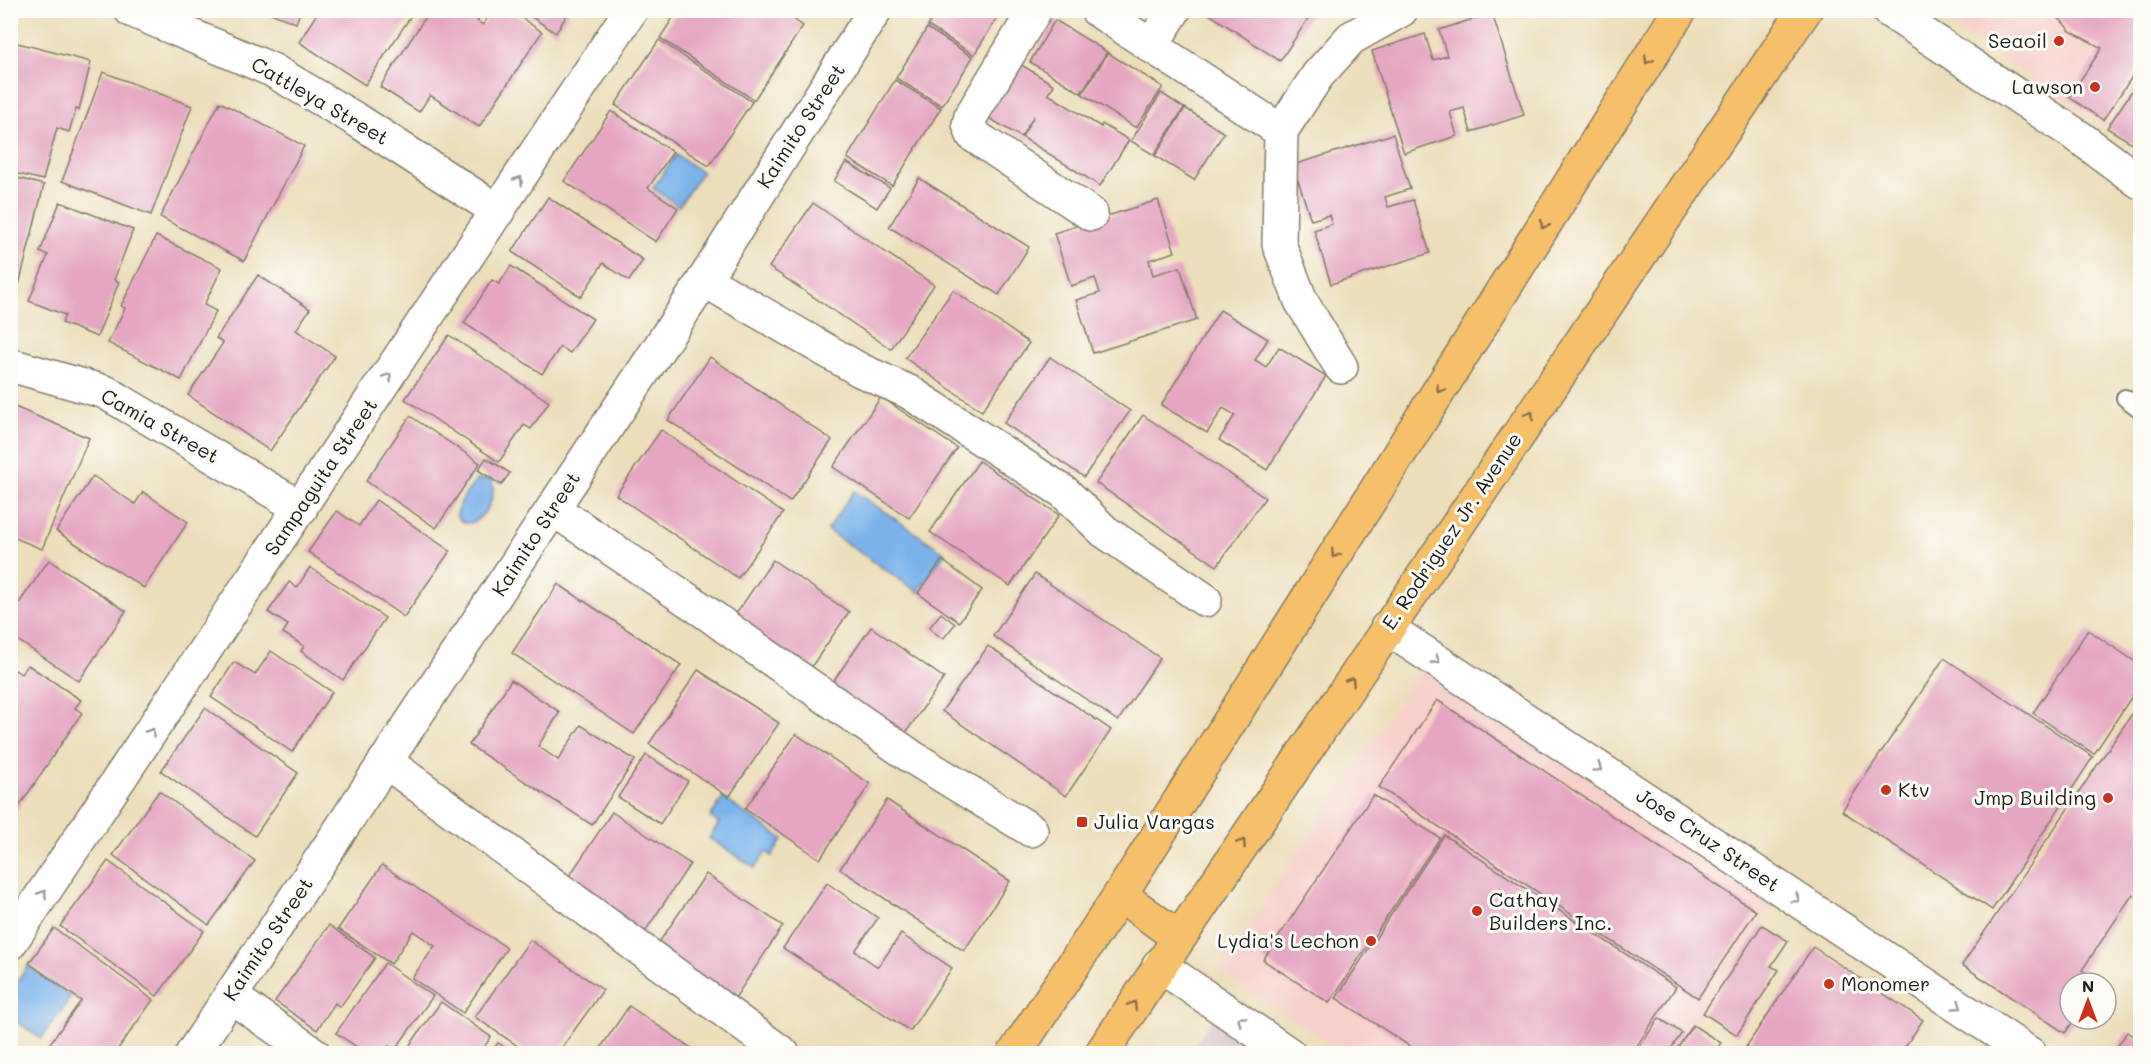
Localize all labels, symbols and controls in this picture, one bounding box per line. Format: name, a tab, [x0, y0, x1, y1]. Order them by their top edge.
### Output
place label: Seaoil	[1988, 27, 2047, 53]
marker: Seaoil	[2052, 34, 2066, 48]
street label: Cattleya Street	[247, 50, 394, 150]
one-way arrow	[1644, 54, 1656, 64]
street label: Kaimito Street	[750, 58, 850, 193]
place label: Lawson	[2012, 73, 2083, 99]
marker: Lawson	[2088, 80, 2102, 94]
one-way arrow	[511, 176, 523, 186]
one-way arrow	[1540, 218, 1551, 229]
one-way arrow	[380, 373, 391, 384]
street label: Camia Street	[97, 382, 224, 468]
one-way arrow	[1436, 383, 1447, 394]
street label: Sampaguita Street	[258, 393, 383, 560]
one-way arrow	[1523, 411, 1534, 422]
street label: E. Rodriguez Jr. Avenue	[1375, 427, 1527, 634]
street label: Kaimito Street	[485, 466, 585, 601]
one-way arrow	[1331, 548, 1343, 558]
one-way arrow	[1429, 653, 1440, 664]
one-way arrow	[1344, 677, 1355, 688]
one-way arrow	[144, 728, 156, 738]
one-way arrow	[1592, 760, 1603, 771]
place label: Ktv	[1898, 776, 1930, 802]
street label: Jose Cruz Street	[1632, 781, 1785, 897]
marker: Ktv	[1879, 783, 1893, 797]
place label: Jmp Building	[1974, 784, 2096, 810]
marker: Jmp Building	[2101, 791, 2115, 805]
place label: Julia Vargas	[1094, 808, 1215, 834]
marker: Julia Vargas	[1075, 815, 1089, 829]
one-way arrow	[1234, 839, 1246, 849]
street label: Kaimito Street	[216, 872, 318, 1005]
place label: Cathay Builders Inc.	[1489, 886, 1612, 935]
one-way arrow	[36, 890, 47, 901]
one-way arrow	[1790, 891, 1800, 903]
marker: Cathay Builders Inc.	[1470, 904, 1484, 918]
place label: Lydia's Lechon	[1217, 927, 1359, 953]
marker: Lydia's Lechon	[1364, 934, 1378, 948]
place label: Monomer	[1841, 970, 1930, 996]
north arrow	[2058, 971, 2118, 1031]
text: N	[2082, 975, 2094, 996]
marker: Monomer	[1822, 977, 1836, 991]
one-way arrow	[1952, 999, 1963, 1010]
one-way arrow	[1126, 1000, 1137, 1011]
one-way arrow	[1236, 1016, 1247, 1027]

